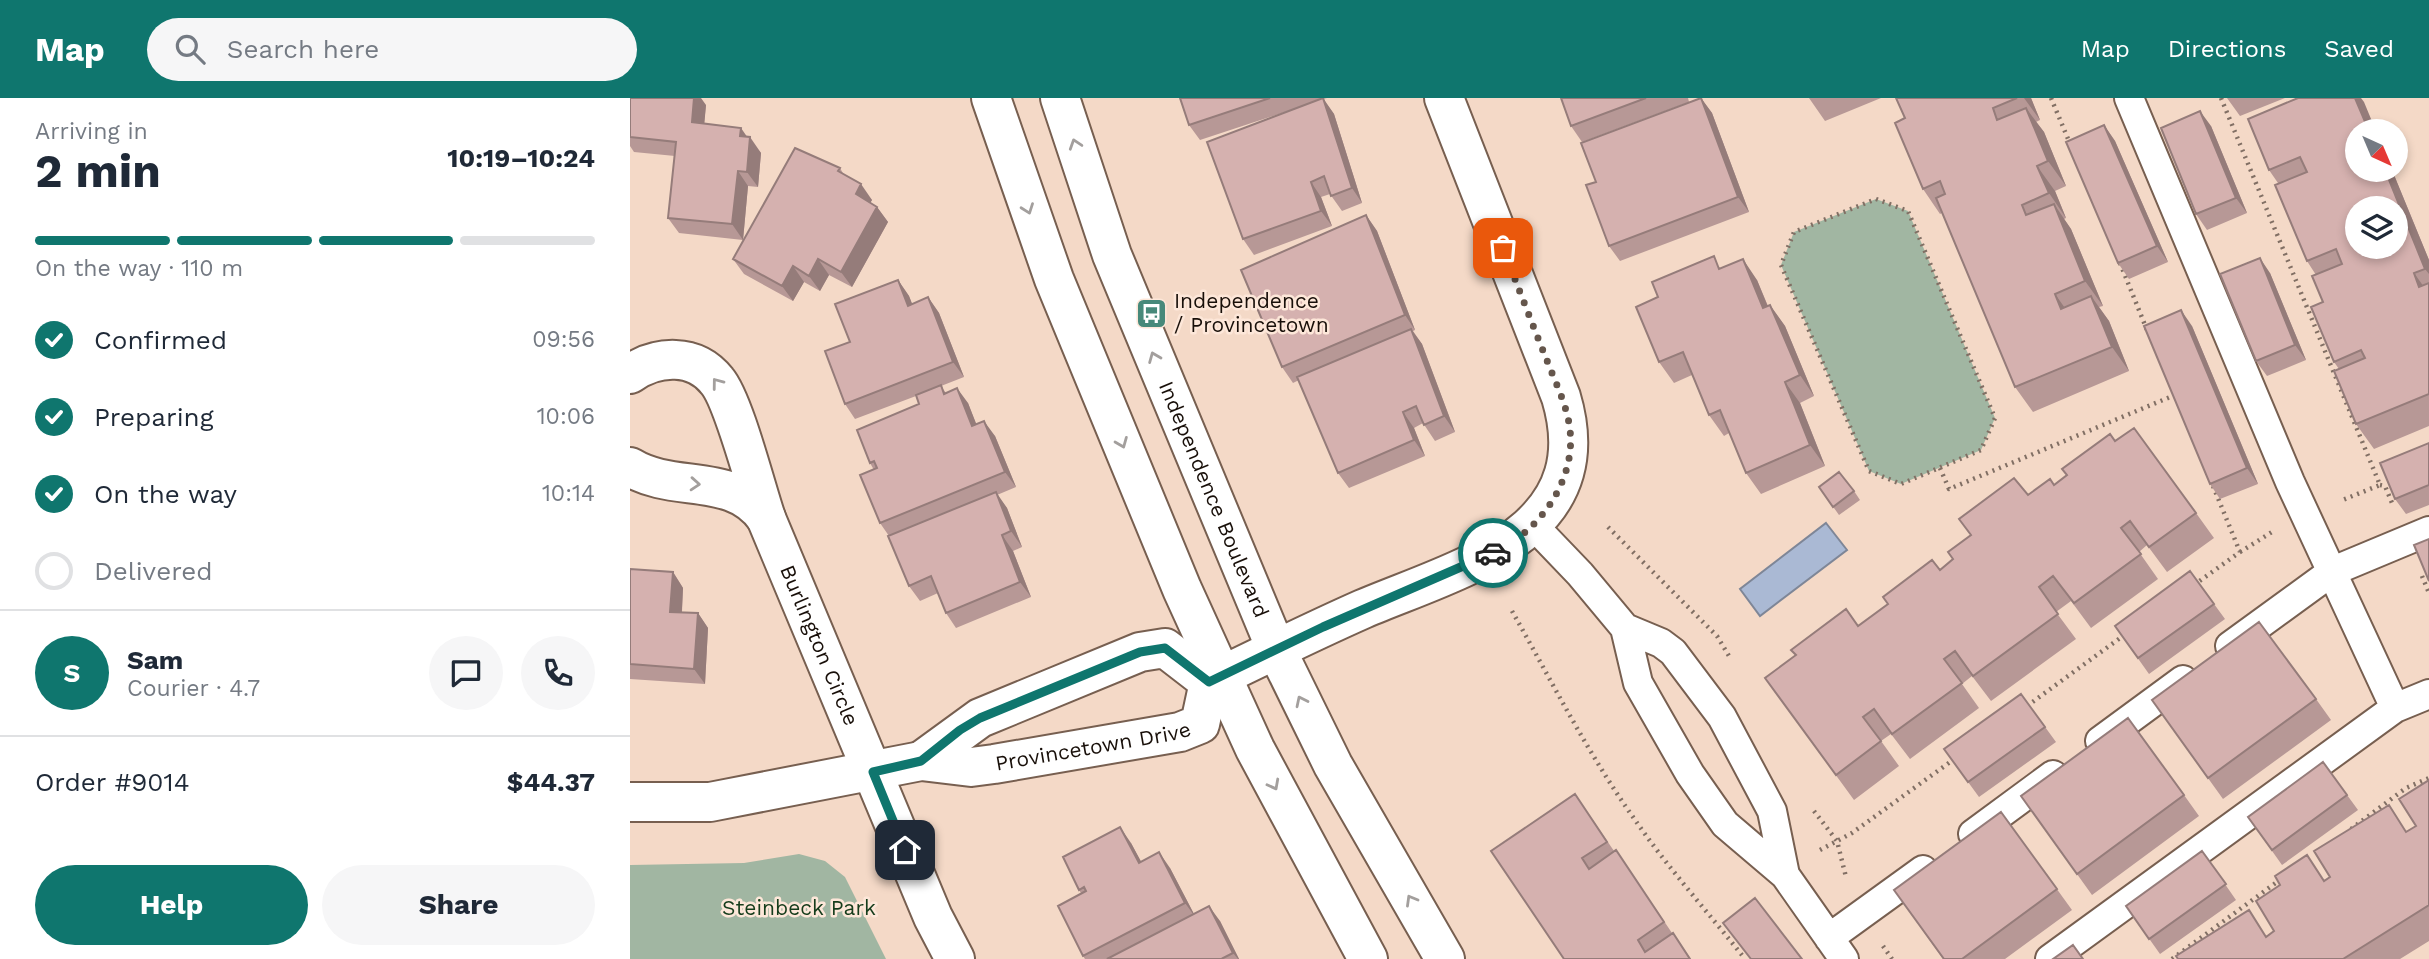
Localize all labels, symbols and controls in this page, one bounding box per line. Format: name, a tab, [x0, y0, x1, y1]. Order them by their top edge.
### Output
search box	[147, 18, 637, 81]
text: Map	[35, 30, 105, 69]
icon: search	[171, 30, 209, 68]
text: Search here	[227, 34, 379, 64]
text: Map	[2081, 35, 2130, 63]
text: Directions	[2168, 35, 2286, 63]
text: Saved	[2324, 35, 2394, 63]
text: Arriving in	[35, 118, 148, 145]
north arrow	[2345, 119, 2408, 182]
map controls	[2345, 119, 2408, 259]
one-way arrow	[1069, 138, 1083, 150]
text: 10:19–10:24	[447, 143, 595, 173]
text: 2 min	[35, 144, 161, 198]
button: layers	[2345, 196, 2408, 259]
one-way arrow	[1020, 202, 1034, 214]
pin	[1473, 218, 1533, 278]
icon: bag	[1484, 229, 1522, 267]
text: On the way · 110 m	[35, 255, 243, 282]
place label: Independence / Provincetown	[1174, 288, 1329, 337]
bus stop icon: Independence / Provincetown	[1134, 296, 1168, 330]
icon: check	[35, 321, 73, 359]
text: Confirmed	[94, 325, 227, 355]
text: 09:56	[532, 326, 595, 353]
one-way arrow	[1148, 352, 1162, 364]
street label: Independence Boulevard	[1154, 377, 1274, 621]
one-way arrow	[712, 379, 725, 391]
icon: check	[35, 398, 73, 436]
text: Preparing	[94, 402, 214, 432]
text: 10:06	[537, 403, 595, 430]
one-way arrow	[1113, 436, 1127, 448]
icon: check	[35, 475, 73, 513]
one-way arrow	[690, 476, 701, 491]
text: On the way	[94, 479, 237, 509]
text: 10:14	[542, 480, 595, 507]
courier	[1458, 518, 1528, 588]
icon: car	[1474, 534, 1512, 572]
text: Delivered	[94, 556, 213, 586]
street label: Burlington Circle	[775, 561, 864, 729]
button: chat	[429, 636, 503, 710]
button: phone	[521, 636, 595, 710]
text: Sam	[127, 645, 183, 675]
text: S	[64, 658, 80, 688]
text: Courier · 4.7	[127, 675, 260, 702]
one-way arrow	[1295, 696, 1309, 708]
street label: Provincetown Drive	[993, 716, 1194, 776]
text: Order #9014	[35, 767, 190, 797]
text: $44.37	[507, 767, 595, 797]
one-way arrow	[1266, 778, 1279, 790]
pin	[875, 820, 935, 880]
icon: home	[886, 831, 924, 869]
button: Help	[35, 865, 308, 945]
button: Share	[322, 865, 595, 945]
park label: Steinbeck Park	[722, 895, 876, 920]
one-way arrow	[1406, 895, 1419, 908]

